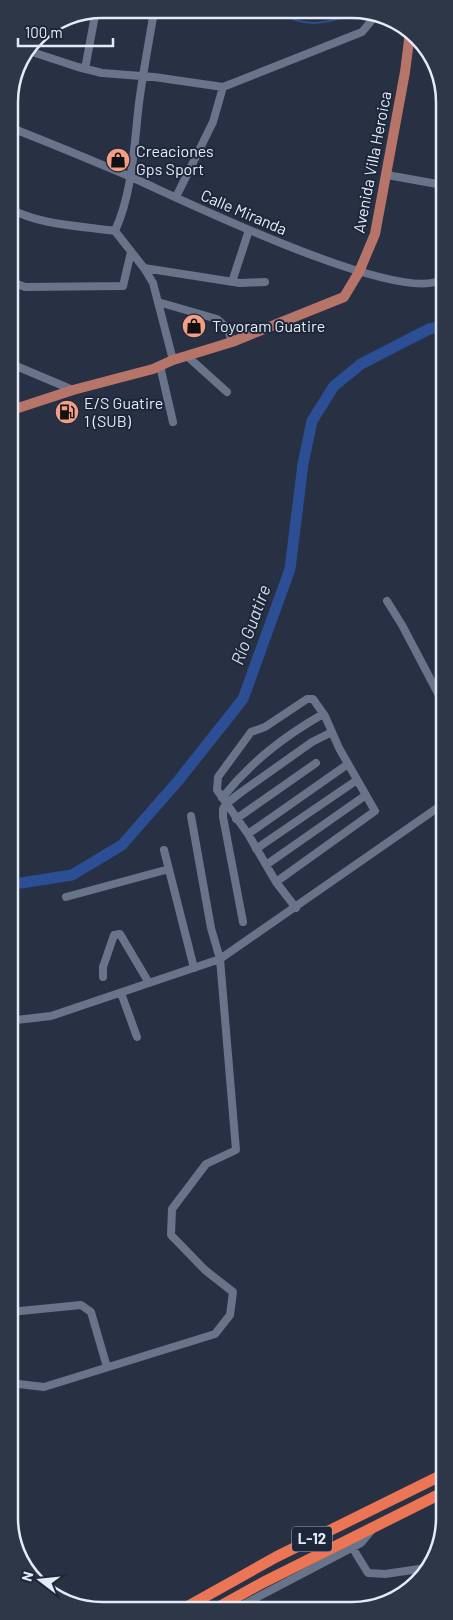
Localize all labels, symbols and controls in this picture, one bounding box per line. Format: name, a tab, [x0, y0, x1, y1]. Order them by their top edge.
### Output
scale bar	[18, 15, 112, 47]
text: 100 m	[25, 23, 63, 41]
street label: Avenida Villa Heroica	[348, 89, 395, 235]
place label: Creaciones Gps Sport	[136, 141, 214, 178]
shop icon: Creaciones Gps Sport	[105, 147, 131, 173]
street label: Calle Miranda	[198, 185, 290, 238]
shop icon: Toyoram Guatire	[181, 313, 207, 339]
place label: Toyoram Guatire	[212, 316, 325, 335]
place label: E/S Guatire 1 (SUB)	[84, 393, 163, 430]
fuel station icon: E/S Guatire 1 (SUB)	[54, 399, 80, 425]
water label: Río Guatire	[225, 582, 275, 668]
road number: L-12	[292, 1526, 332, 1552]
north arrow	[15, 1555, 65, 1605]
text: N	[18, 1569, 36, 1583]

